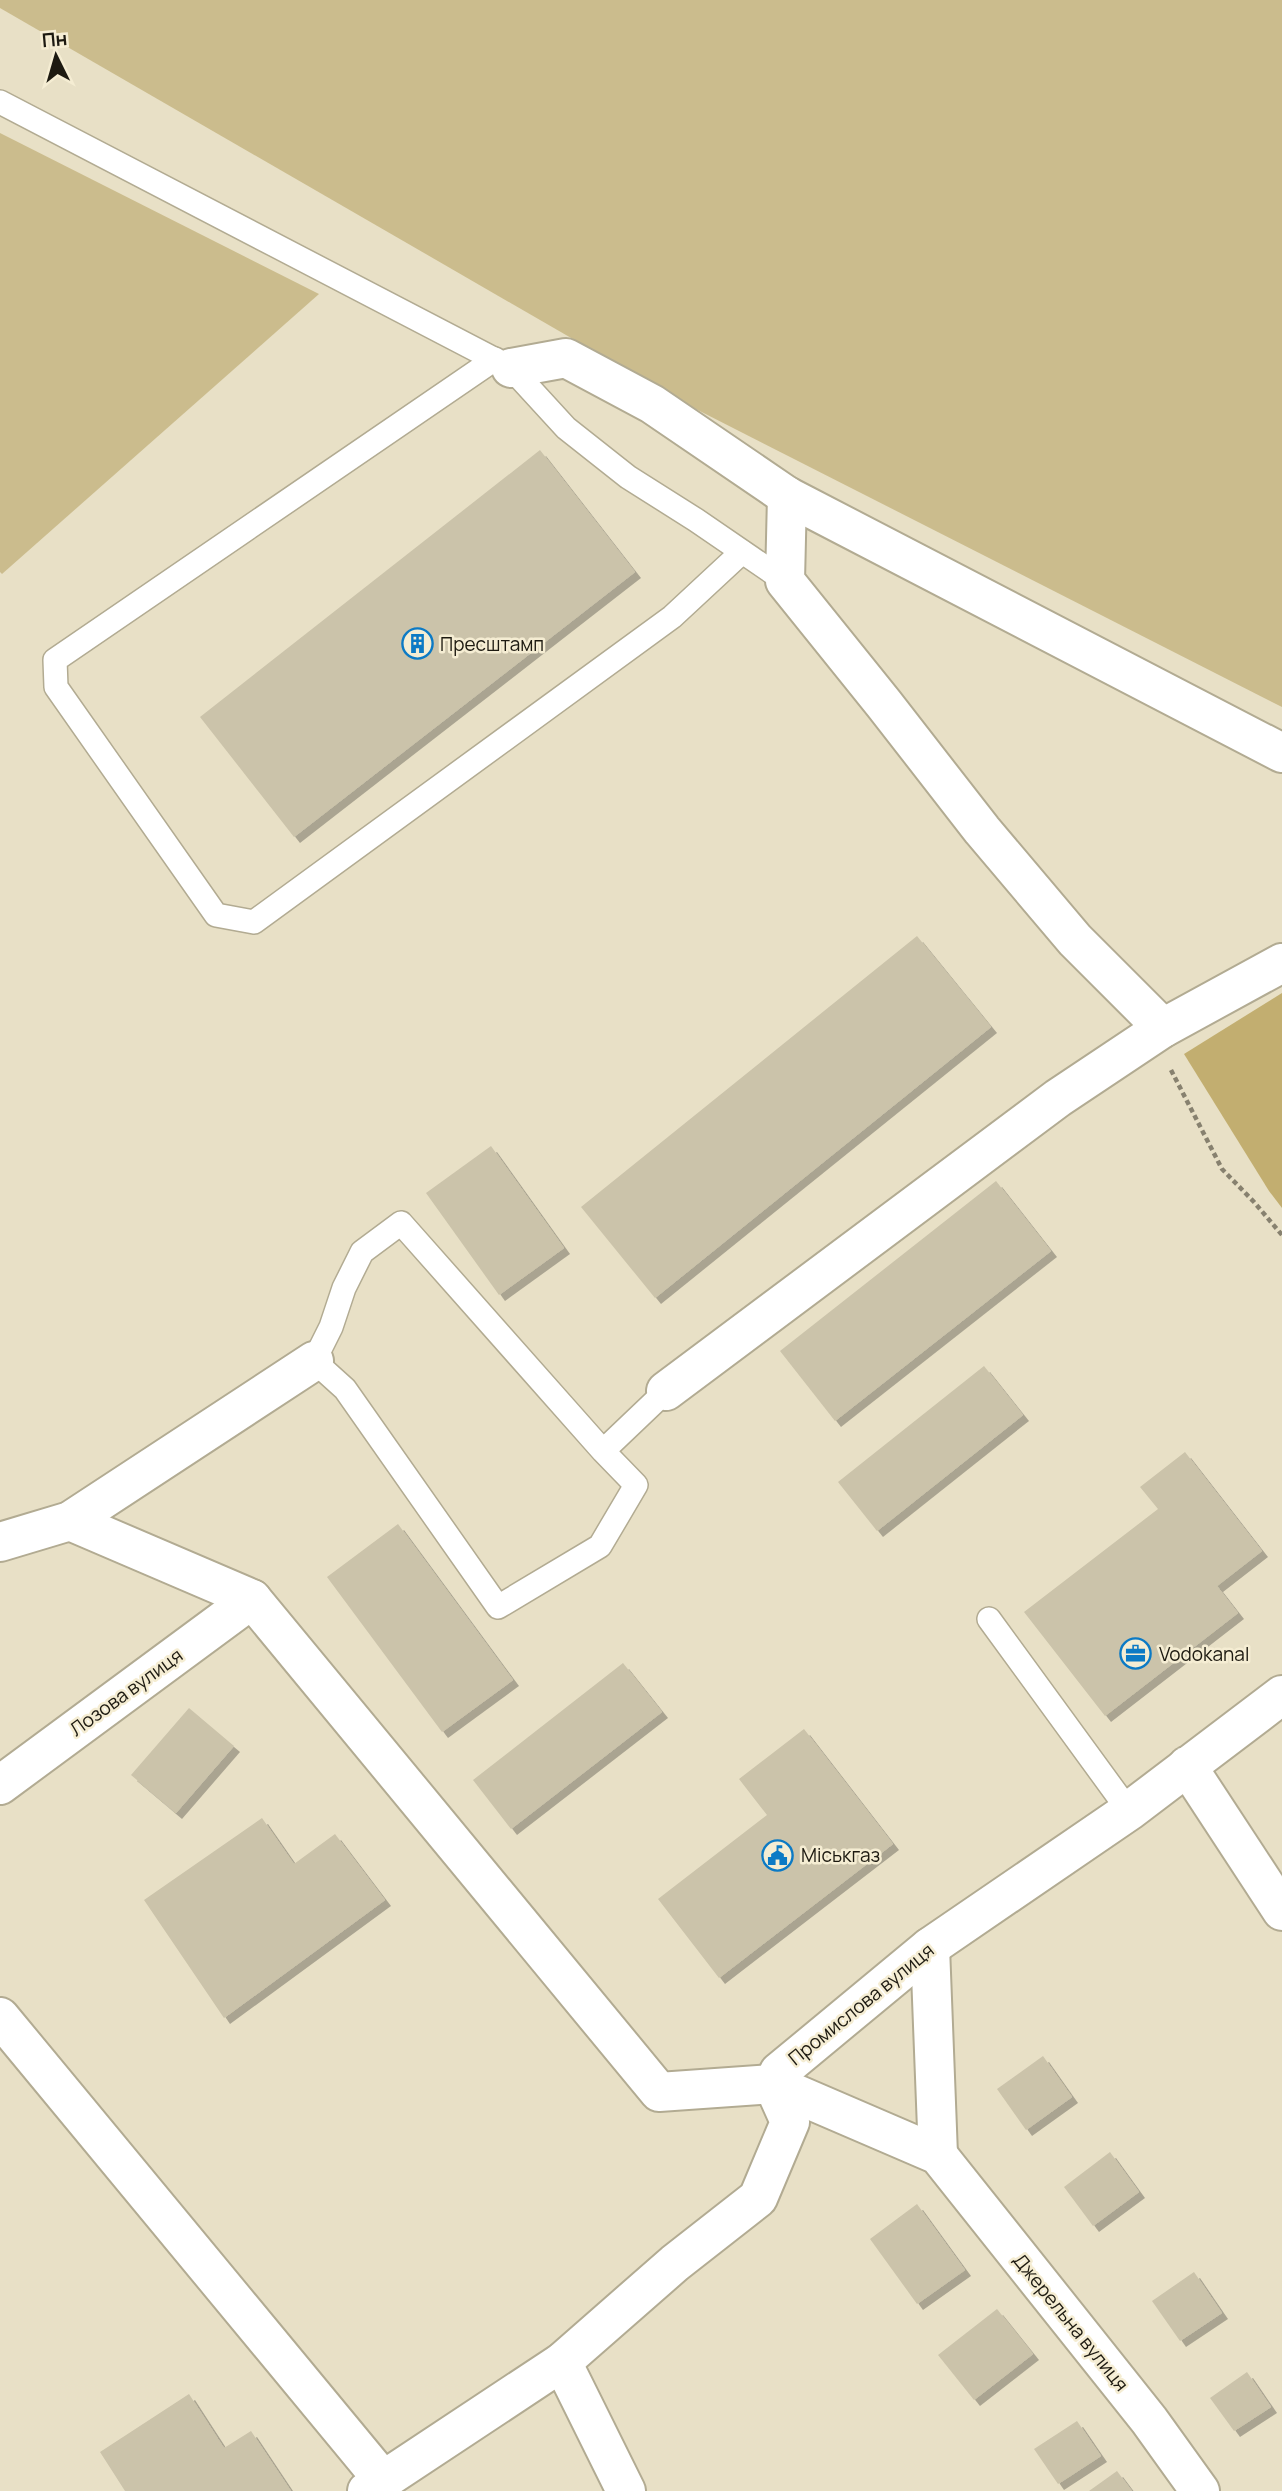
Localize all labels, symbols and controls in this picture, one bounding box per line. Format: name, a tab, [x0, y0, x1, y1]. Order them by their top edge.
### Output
north arrow	[21, 21, 91, 91]
text: Пн	[41, 25, 68, 53]
building icon: Пресштамп	[400, 627, 434, 661]
place label: Пресштамп	[440, 631, 544, 657]
office icon: Vodokanal	[1119, 1637, 1153, 1671]
place label: Vodokanal	[1159, 1641, 1249, 1667]
street label: Лозова вулиця	[64, 1642, 188, 1742]
public building icon: Міськгаз	[761, 1838, 795, 1872]
place label: Міськгаз	[801, 1842, 880, 1868]
street label: Промислова вулиця	[783, 1937, 939, 2071]
street label: Джерельна вулиця	[1007, 2248, 1135, 2396]

